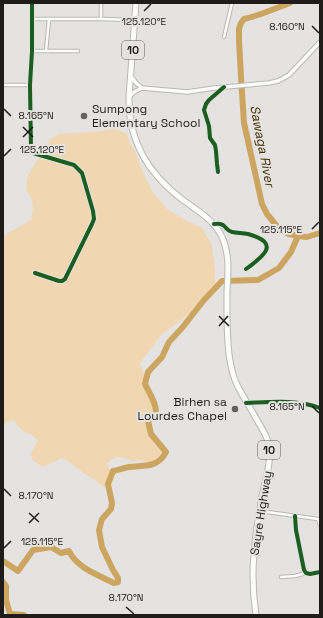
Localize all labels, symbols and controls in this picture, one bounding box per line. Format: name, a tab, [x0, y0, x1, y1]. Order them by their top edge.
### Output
text: 125.120°E	[122, 15, 167, 28]
text: 8.160°N	[269, 20, 305, 33]
road number: 10	[122, 41, 144, 59]
place label: Sumpong Elementary School	[92, 101, 200, 131]
water label: Sawaga River	[246, 104, 279, 190]
text: 8.165°N	[18, 109, 54, 122]
marker: Sumpong Elementary School	[79, 111, 89, 121]
text: 125.120°E	[20, 143, 65, 156]
text: 125.115°E	[260, 223, 302, 236]
place label: Birhen sa Lourdes Chapel	[137, 394, 227, 424]
text: 8.165°N	[269, 400, 305, 413]
marker: Birhen sa Lourdes Chapel	[230, 404, 240, 414]
road number: 10	[258, 441, 280, 459]
street label: Sayre Highway	[246, 470, 276, 556]
text: 8.170°N	[19, 489, 53, 502]
text: 125.115°E	[21, 535, 63, 548]
text: 8.170°N	[109, 591, 143, 604]

